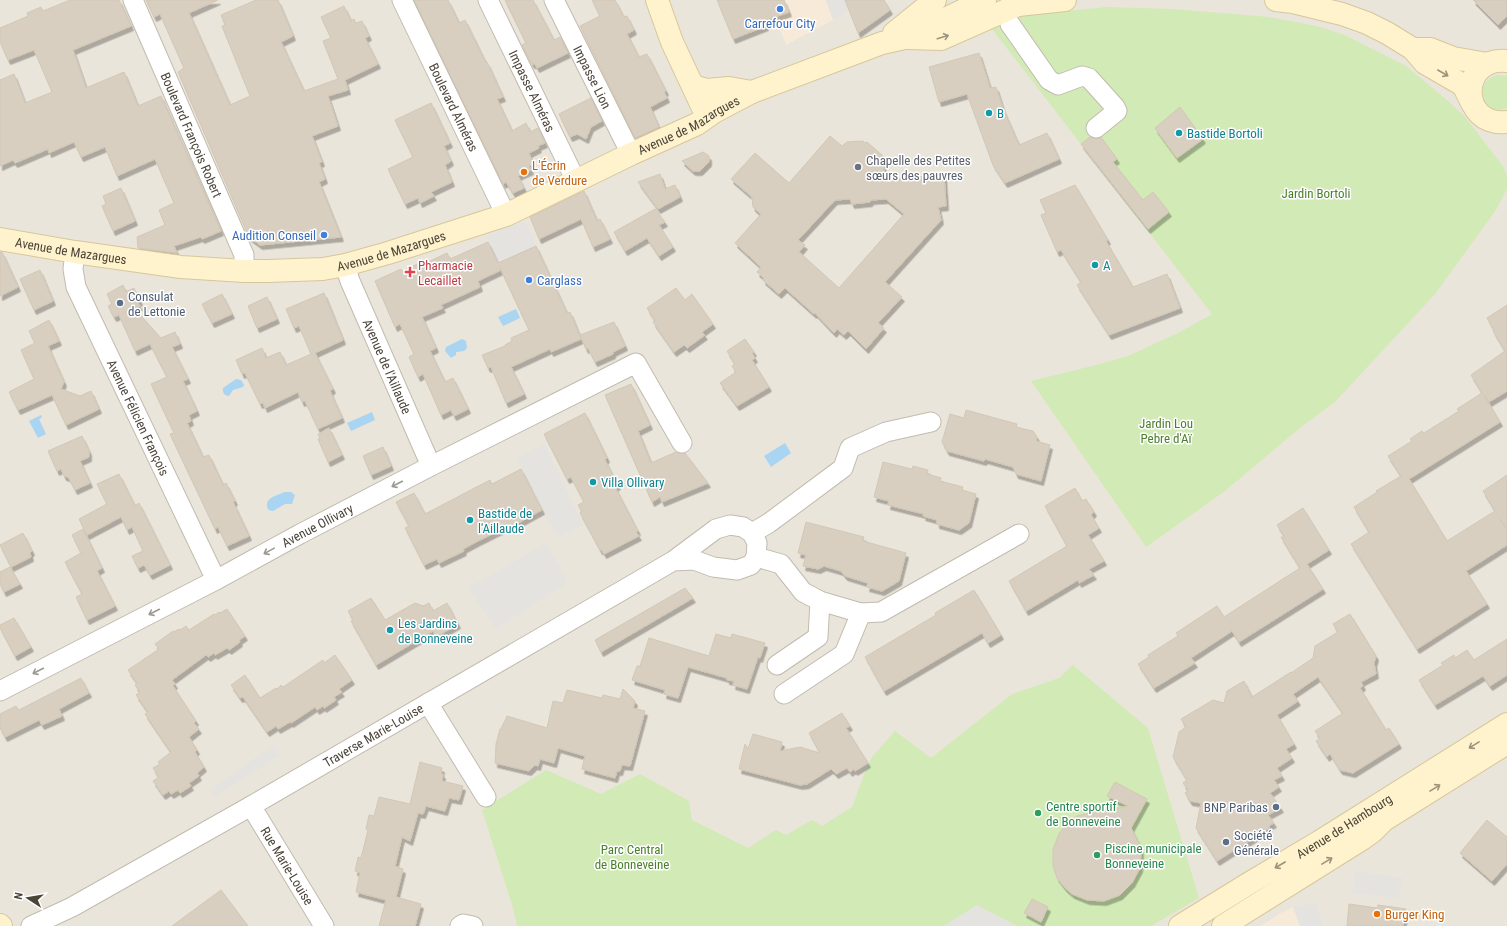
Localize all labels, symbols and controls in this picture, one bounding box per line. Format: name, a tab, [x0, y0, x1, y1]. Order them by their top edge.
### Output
marker: Carrefour City	[775, 4, 785, 14]
place label: Carrefour City	[745, 16, 816, 31]
one-way arrow	[937, 33, 950, 40]
street label: Impasse Lion	[570, 43, 614, 111]
street label: Impasse Alméras	[506, 48, 558, 134]
street label: Boulevard Alméras	[426, 61, 481, 154]
street label: Boulevard François Robert	[157, 70, 225, 200]
one-way arrow	[1437, 70, 1449, 78]
street label: Avenue de Mazargues	[636, 93, 742, 158]
place label: B	[997, 106, 1004, 121]
marker: B	[984, 108, 994, 118]
place label: Bastide Bortoli	[1187, 126, 1263, 141]
marker: Bastide Bortoli	[1174, 128, 1184, 138]
place label: Chapelle des Petites sœurs des pauvres	[866, 153, 971, 183]
place label: L'Écrin de Verdure	[532, 158, 587, 188]
marker: Chapelle des Petites sœurs des pauvres	[853, 162, 863, 172]
marker: L'Écrin de Verdure	[519, 167, 529, 177]
park label: Jardin Bortoli	[1281, 186, 1351, 201]
place label: Audition Conseil	[232, 228, 316, 243]
street label: Avenue de Mazargues	[336, 228, 448, 274]
marker: Audition Conseil	[319, 230, 329, 240]
street label: Avenue de Mazargues	[14, 235, 128, 267]
place label: Pharmacie Lecaillet	[418, 258, 473, 288]
place label: A	[1103, 258, 1111, 273]
marker: A	[1090, 260, 1100, 270]
marker: Pharmacie Lecaillet	[405, 267, 415, 277]
place label: Carglass	[537, 273, 582, 288]
marker: Carglass	[524, 275, 534, 285]
place label: Consulat de Lettonie	[128, 289, 185, 319]
marker: Consulat de Lettonie	[115, 298, 125, 308]
street label: Avenue de l'Aillaude	[360, 317, 414, 416]
street label: Avenue Félicien François	[104, 357, 172, 478]
park label: Jardin Lou Pebre d'Aï	[1139, 416, 1193, 446]
place label: Villa Ollivary	[601, 475, 665, 490]
marker: Villa Ollivary	[588, 477, 598, 487]
one-way arrow	[391, 481, 403, 489]
street label: Avenue Ollivary	[279, 501, 356, 551]
place label: Bastide de l'Aillaude	[478, 506, 532, 536]
marker: Bastide de l'Aillaude	[465, 515, 475, 525]
one-way arrow	[263, 548, 275, 556]
one-way arrow	[148, 608, 160, 616]
place label: Les Jardins de Bonneveine	[398, 616, 473, 646]
marker: Les Jardins de Bonneveine	[385, 625, 395, 635]
one-way arrow	[33, 668, 45, 675]
street label: Traverse Marie-Louise	[321, 701, 426, 770]
one-way arrow	[1468, 741, 1480, 749]
one-way arrow	[1429, 784, 1440, 793]
street label: Avenue de Hambourg	[1294, 791, 1395, 862]
place label: Centre sportif de Bonneveine	[1046, 799, 1121, 829]
place label: BNP Paribas	[1204, 800, 1268, 815]
marker: BNP Paribas	[1271, 802, 1281, 812]
marker: Centre sportif de Bonneveine	[1033, 808, 1043, 818]
street label: Rue Marie-Louise	[258, 824, 316, 908]
place label: Société Générale	[1234, 828, 1279, 858]
marker: Société Générale	[1221, 837, 1231, 847]
place label: Piscine municipale Bonneveine	[1105, 841, 1202, 871]
park label: Parc Central de Bonneveine	[595, 842, 669, 872]
marker: Piscine municipale Bonneveine	[1092, 850, 1102, 860]
one-way arrow	[1321, 856, 1333, 864]
one-way arrow	[1274, 861, 1286, 869]
north arrow	[8, 878, 48, 918]
text: N	[12, 891, 26, 901]
place label: Burger King	[1385, 907, 1444, 922]
marker: Burger King	[1372, 909, 1382, 919]

